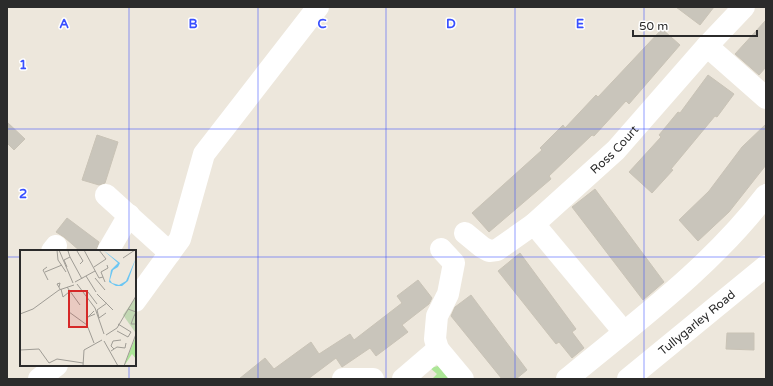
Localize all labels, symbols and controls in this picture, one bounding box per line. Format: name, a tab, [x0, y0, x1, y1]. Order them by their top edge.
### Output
scale bar	[633, 12, 757, 38]
text: A	[59, 16, 69, 32]
text: B	[188, 16, 198, 32]
text: C	[317, 16, 327, 32]
text: D	[446, 16, 456, 32]
text: E	[576, 16, 584, 32]
text: 50 m	[639, 19, 668, 33]
text: 1	[19, 57, 27, 73]
street label: Ross Court	[588, 122, 642, 177]
text: 2	[19, 186, 27, 202]
inset map	[20, 250, 136, 366]
street label: Tullygarley Road	[656, 287, 738, 358]

